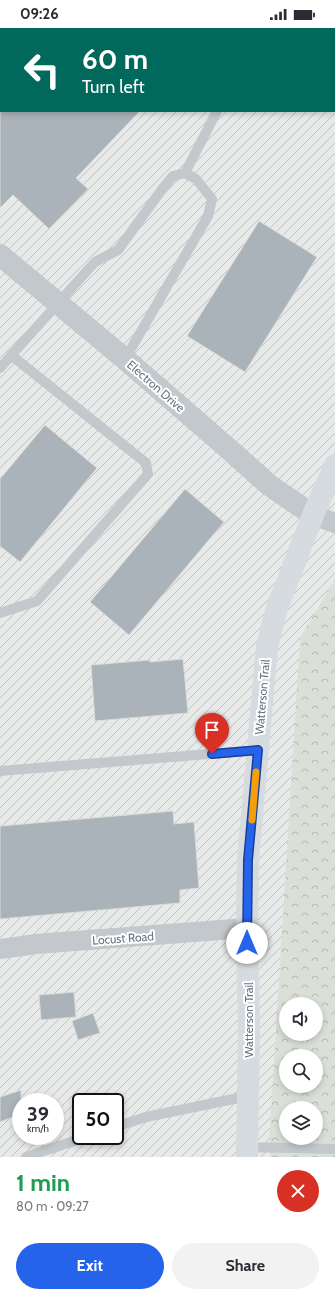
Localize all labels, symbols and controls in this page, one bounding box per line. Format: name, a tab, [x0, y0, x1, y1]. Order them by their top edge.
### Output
text: 09:26	[20, 5, 59, 23]
text: 60 m	[82, 42, 148, 76]
icon: left	[16, 44, 68, 96]
text: Turn left	[82, 76, 145, 98]
street label: Electron Drive	[124, 357, 188, 415]
street label: Watterson Trail	[251, 659, 273, 735]
pin	[195, 713, 229, 754]
icon: arrive	[201, 719, 223, 741]
position arrow	[226, 922, 268, 964]
street label: Locust Road	[92, 928, 154, 948]
street label: Watterson Trail	[241, 982, 256, 1058]
map controls	[279, 997, 323, 1145]
button: sound	[279, 997, 323, 1041]
button: search	[279, 1049, 323, 1093]
speed limit sign: 50	[72, 1093, 124, 1145]
button: layers	[279, 1101, 323, 1145]
text: 39	[27, 1102, 49, 1126]
text: km/h	[27, 1122, 49, 1135]
text: 1 min	[16, 1168, 70, 1197]
button: close	[277, 1170, 319, 1212]
text: 80 m · 09:27	[16, 1198, 89, 1214]
button: Exit	[16, 1243, 164, 1289]
button: Share	[172, 1243, 319, 1289]

